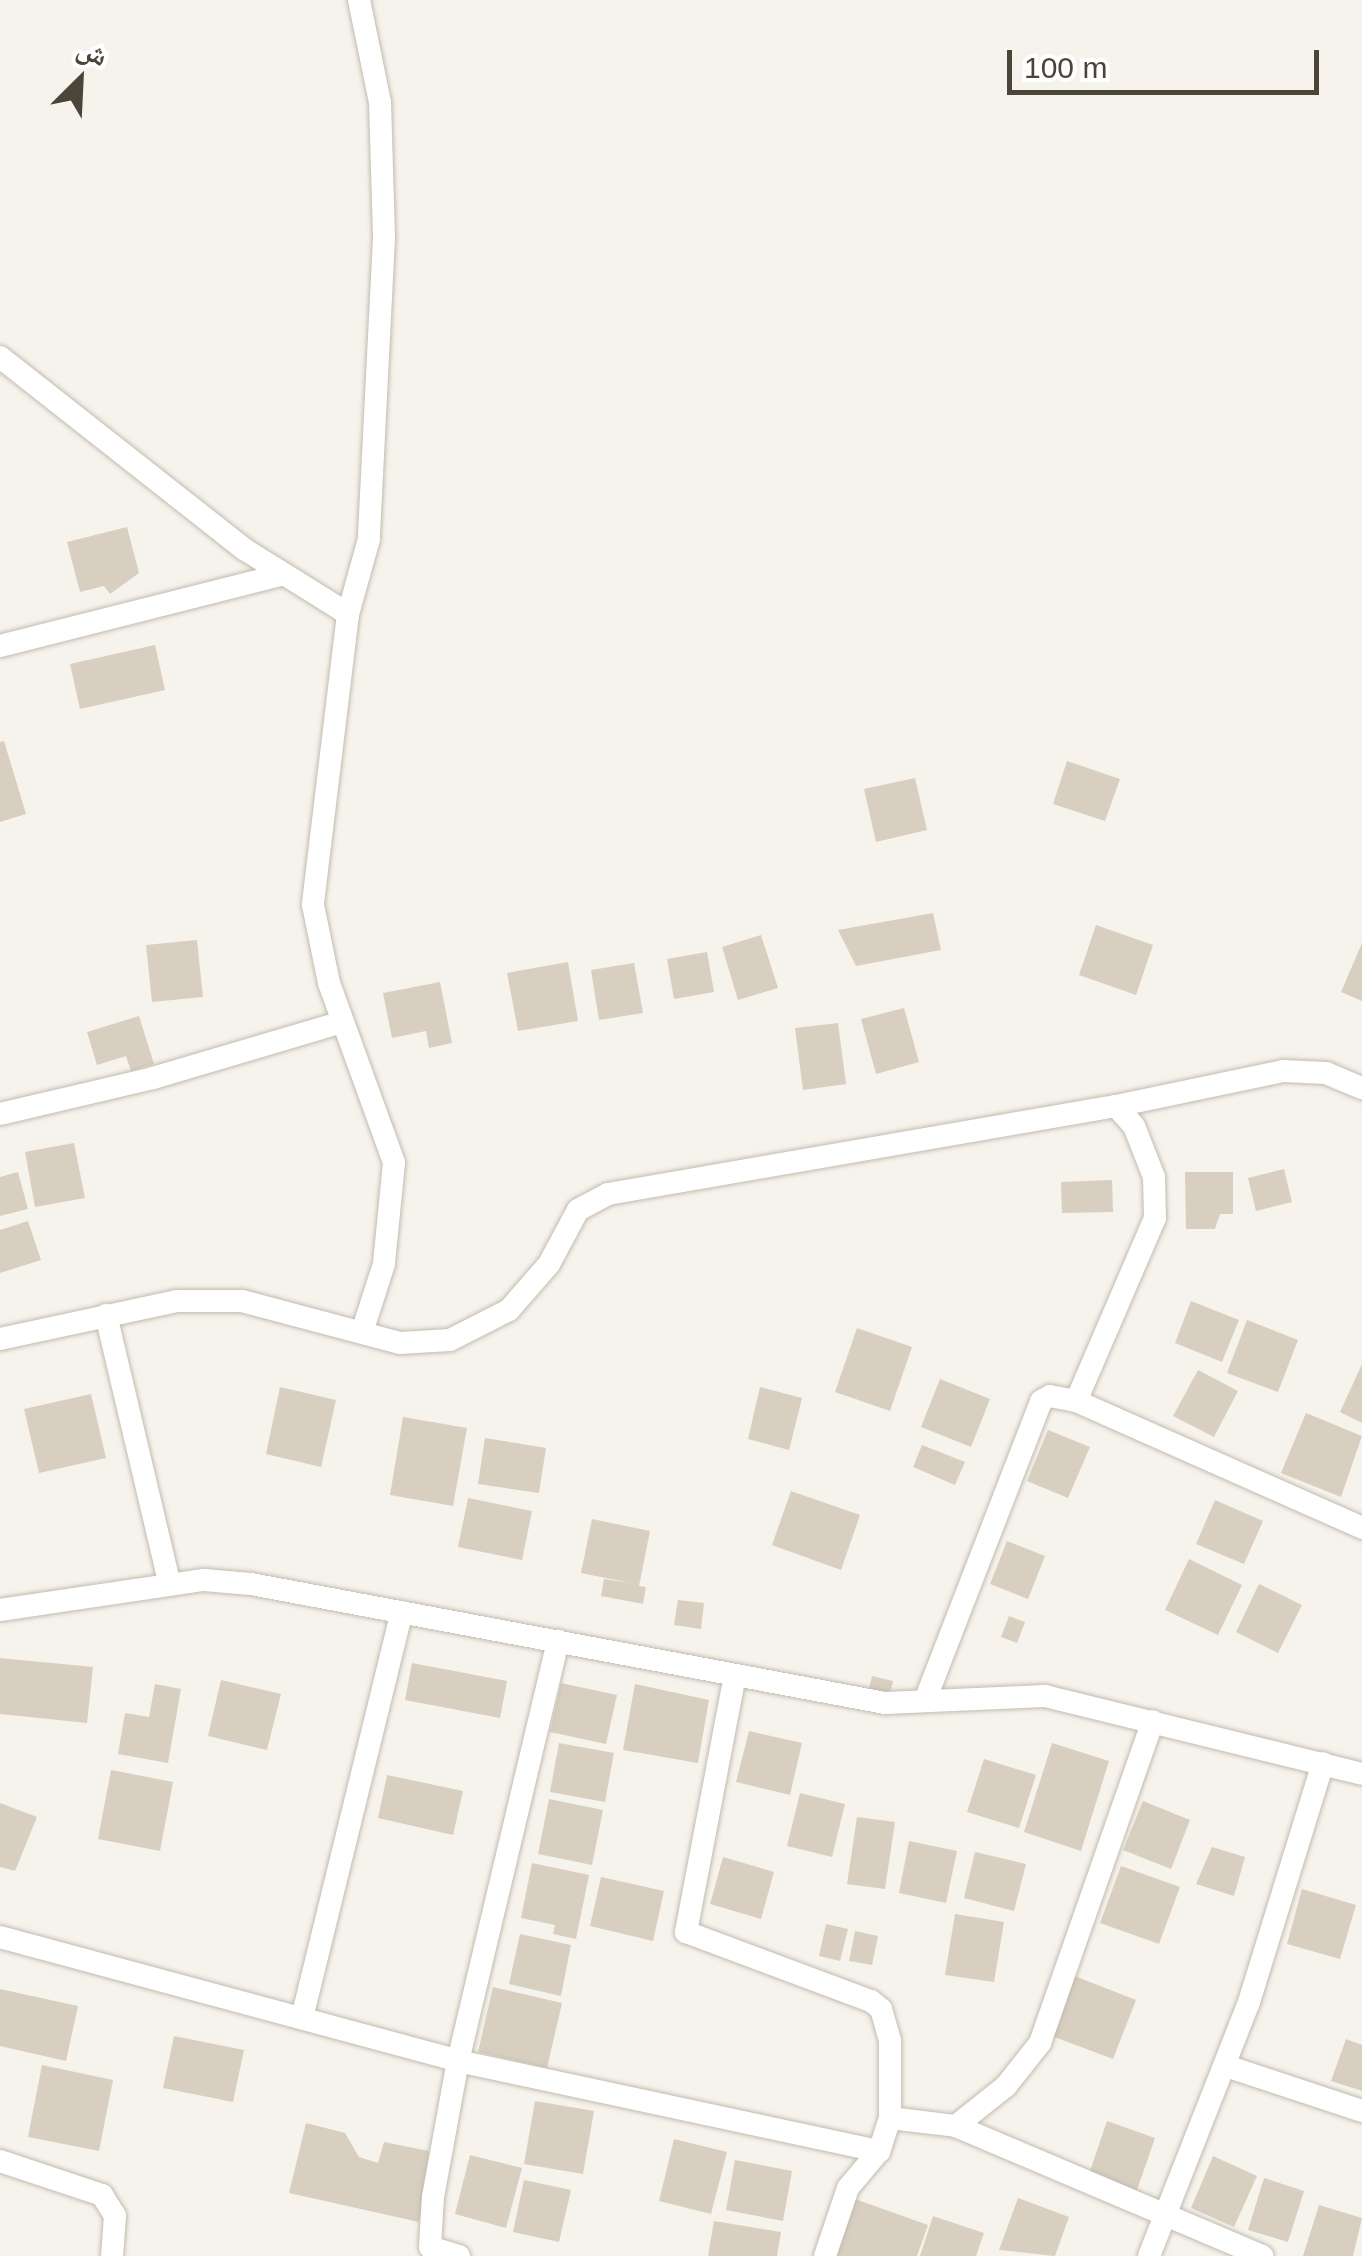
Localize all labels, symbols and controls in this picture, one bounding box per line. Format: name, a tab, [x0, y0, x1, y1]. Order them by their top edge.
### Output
north arrow	[30, 30, 130, 130]
scale bar	[1012, 30, 1324, 92]
text: ش	[73, 32, 112, 72]
text: 100 m	[1024, 51, 1107, 84]

